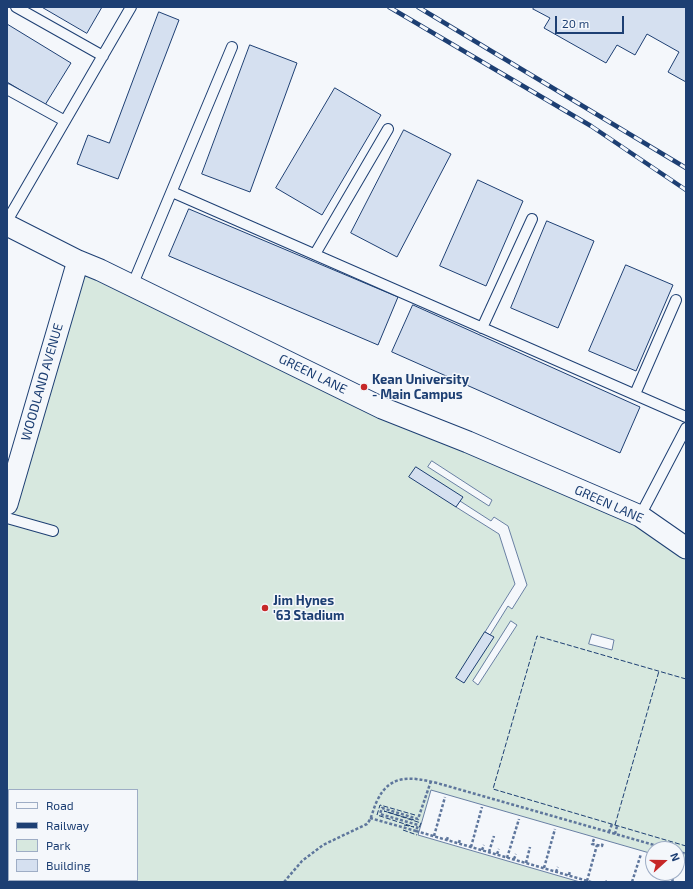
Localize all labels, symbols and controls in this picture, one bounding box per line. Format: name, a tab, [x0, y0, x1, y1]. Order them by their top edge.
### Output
scale bar	[557, 8, 626, 34]
text: 20 m	[562, 16, 589, 30]
street label: WOODLAND AVENUE	[18, 321, 66, 443]
street label: GREEN LANE	[276, 351, 350, 397]
place label: Kean University - Main Campus	[372, 372, 469, 403]
marker: Kean University - Main Campus	[359, 382, 369, 392]
street label: GREEN LANE	[572, 482, 646, 526]
place label: Jim Hynes '63 Stadium	[273, 593, 344, 624]
marker: Jim Hynes '63 Stadium	[260, 603, 270, 613]
legend	[8, 789, 138, 881]
text: Road	[46, 798, 74, 812]
text: Railway	[46, 818, 89, 832]
text: Park	[46, 838, 71, 852]
north arrow	[645, 841, 685, 881]
text: N	[668, 851, 683, 863]
text: Building	[46, 858, 90, 872]

